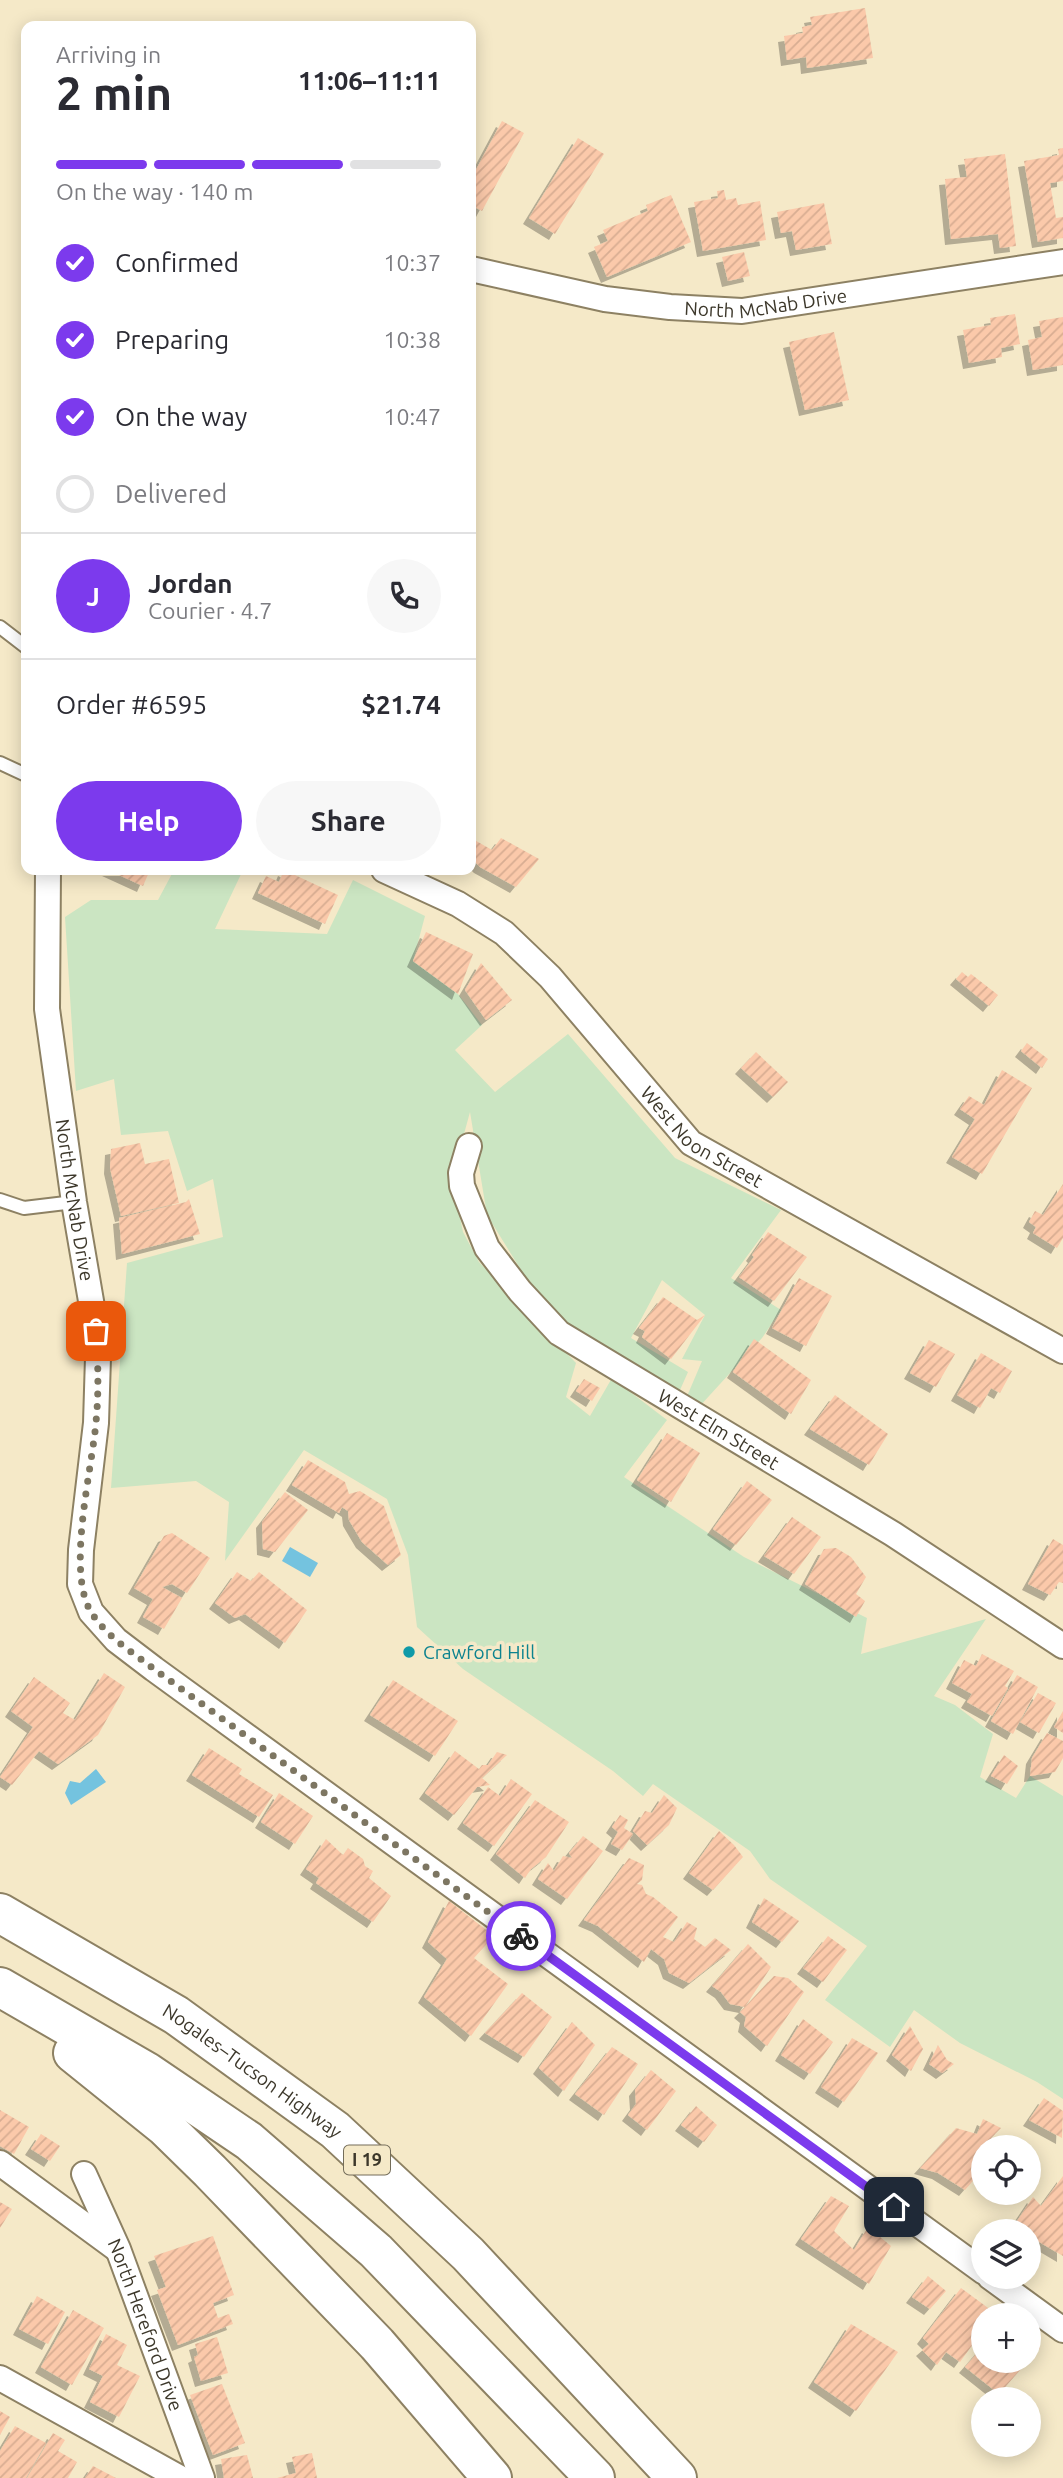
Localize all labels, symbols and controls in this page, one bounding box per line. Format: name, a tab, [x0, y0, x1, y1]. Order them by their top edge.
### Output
text: Arriving in	[56, 42, 161, 67]
text: 11:06–11:11	[298, 66, 441, 95]
text: 2 min	[56, 67, 172, 119]
text: On the way · 140 m	[56, 179, 253, 204]
icon: check	[56, 244, 94, 282]
text: Confirmed	[115, 248, 239, 277]
text: 10:37	[383, 250, 441, 275]
street label: North McNab Drive	[684, 284, 848, 322]
icon: check	[56, 321, 94, 359]
text: Preparing	[115, 325, 229, 354]
text: 10:38	[383, 327, 441, 352]
icon: check	[56, 398, 94, 436]
text: On the way	[115, 402, 247, 431]
text: 10:47	[383, 404, 441, 429]
text: Delivered	[115, 479, 227, 508]
button: phone	[367, 559, 441, 633]
text: Jordan	[148, 569, 233, 598]
text: J	[86, 582, 100, 611]
text: Courier · 4.7	[148, 598, 272, 623]
text: Order #6595	[56, 690, 207, 719]
text: $21.74	[361, 690, 441, 719]
button: Help	[56, 781, 242, 861]
button: Share	[256, 781, 441, 861]
street label: West Noon Street	[636, 1082, 767, 1192]
street label: North McNab Drive	[52, 1118, 98, 1283]
pin	[66, 1301, 126, 1361]
icon: bag	[77, 1312, 115, 1350]
street label: West Elm Street	[654, 1384, 784, 1474]
place label: Crawford Hill	[423, 1641, 535, 1663]
marker: Crawford Hill	[401, 1644, 417, 1660]
courier	[486, 1901, 556, 1971]
icon: bike	[502, 1917, 540, 1955]
street label: Nogales–Tucson Highway	[159, 1999, 347, 2142]
map controls	[971, 2135, 1041, 2457]
button: locate	[971, 2135, 1041, 2205]
road number: I 19	[344, 2146, 390, 2174]
pin	[864, 2177, 924, 2237]
icon: home	[875, 2188, 913, 2226]
button: layers	[971, 2219, 1041, 2289]
street label: North Hereford Drive	[104, 2235, 187, 2414]
button: +	[971, 2303, 1041, 2373]
button: −	[971, 2387, 1041, 2457]

